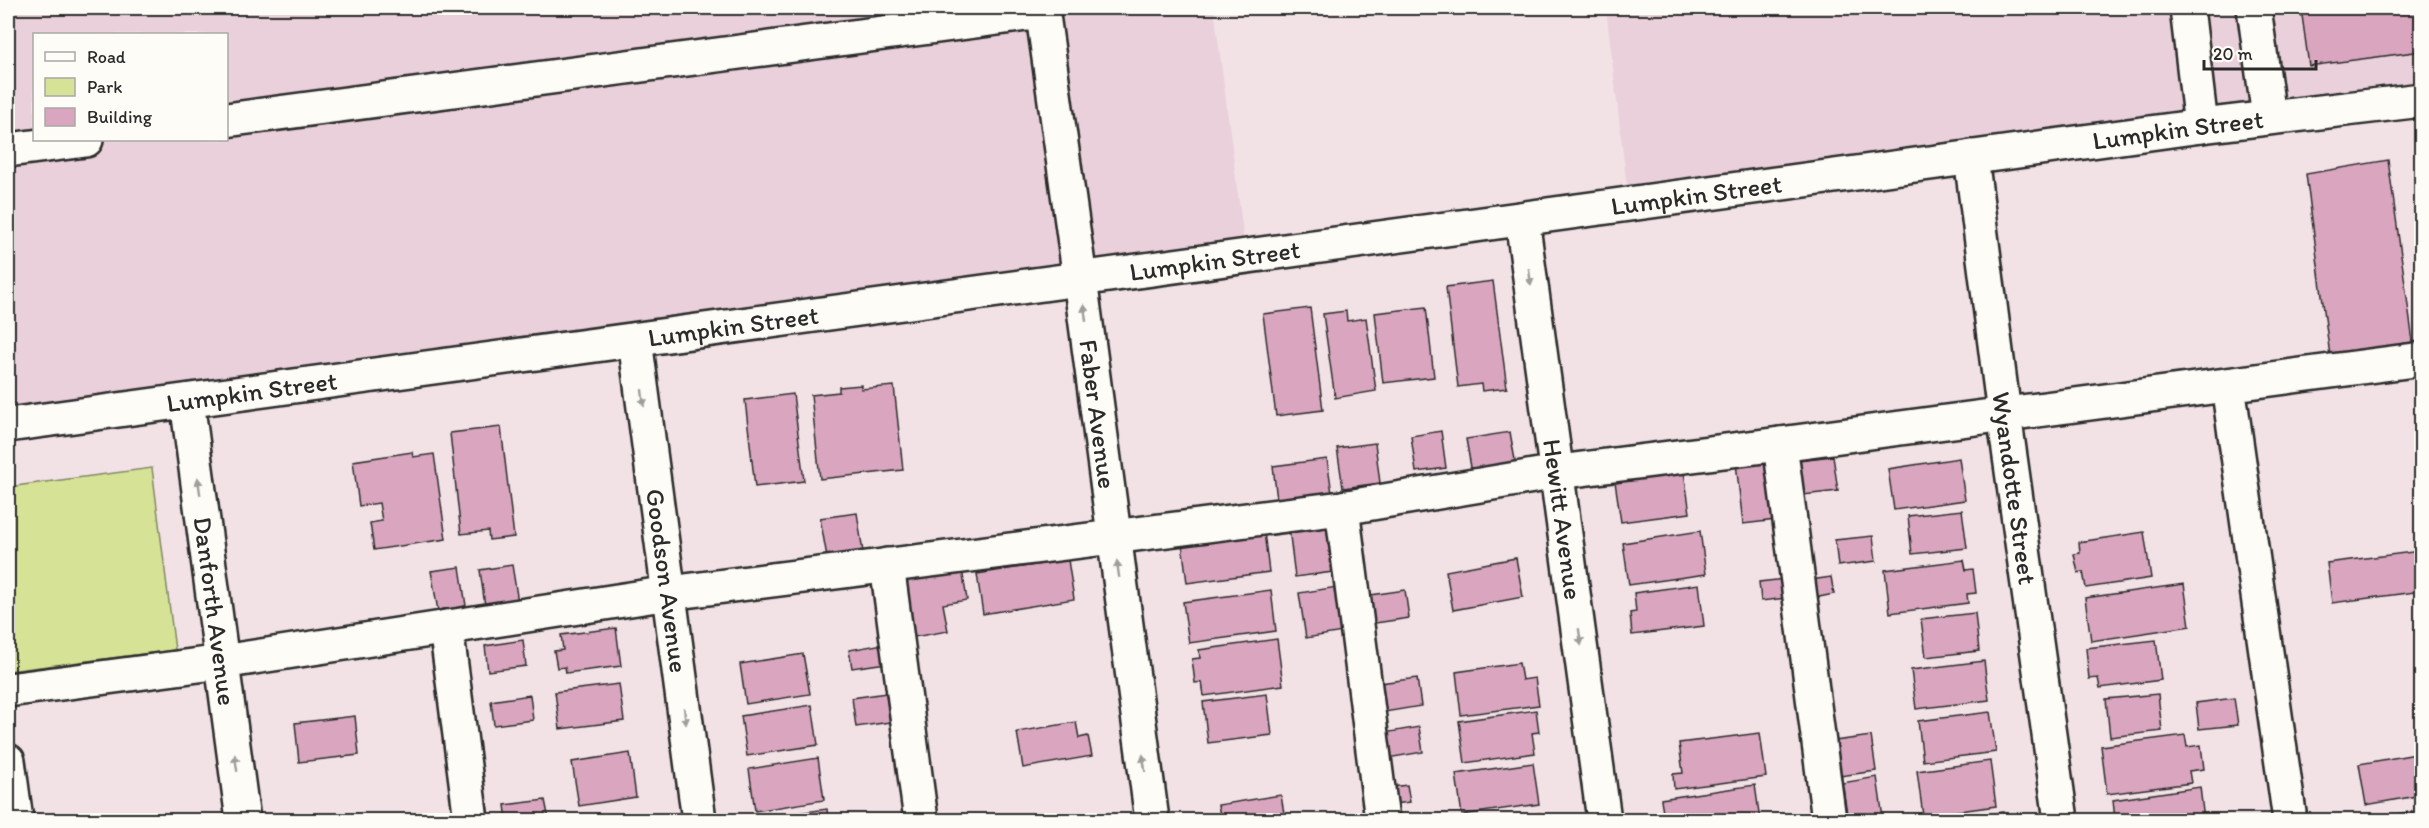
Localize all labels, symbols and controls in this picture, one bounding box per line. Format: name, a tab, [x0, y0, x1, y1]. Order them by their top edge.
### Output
legend	[33, 33, 228, 141]
scale bar	[2204, 33, 2316, 71]
text: 20 m	[2213, 43, 2253, 65]
text: Road	[87, 46, 126, 68]
text: Park	[87, 76, 122, 98]
street label: Lumpkin Street	[2091, 103, 2265, 157]
text: Building	[87, 106, 153, 128]
street label: Lumpkin Street	[1609, 167, 1784, 222]
street label: Lumpkin Street	[1127, 233, 1302, 288]
one-way arrow	[1525, 268, 1535, 287]
street label: Lumpkin Street	[646, 299, 821, 354]
one-way arrow	[1080, 304, 1089, 323]
street label: Faber Avenue	[1072, 338, 1124, 491]
street label: Lumpkin Street	[164, 364, 339, 419]
one-way arrow	[639, 389, 648, 408]
street label: Wyandotte Street	[1985, 390, 2044, 587]
street label: Hewitt Avenue	[1536, 437, 1590, 602]
one-way arrow	[194, 476, 203, 495]
street label: Goodson Avenue	[639, 487, 695, 675]
street label: Danforth Avenue	[187, 515, 244, 708]
one-way arrow	[1114, 560, 1123, 579]
one-way arrow	[1575, 627, 1584, 646]
one-way arrow	[680, 707, 689, 726]
one-way arrow	[231, 753, 240, 772]
one-way arrow	[1139, 753, 1148, 772]

